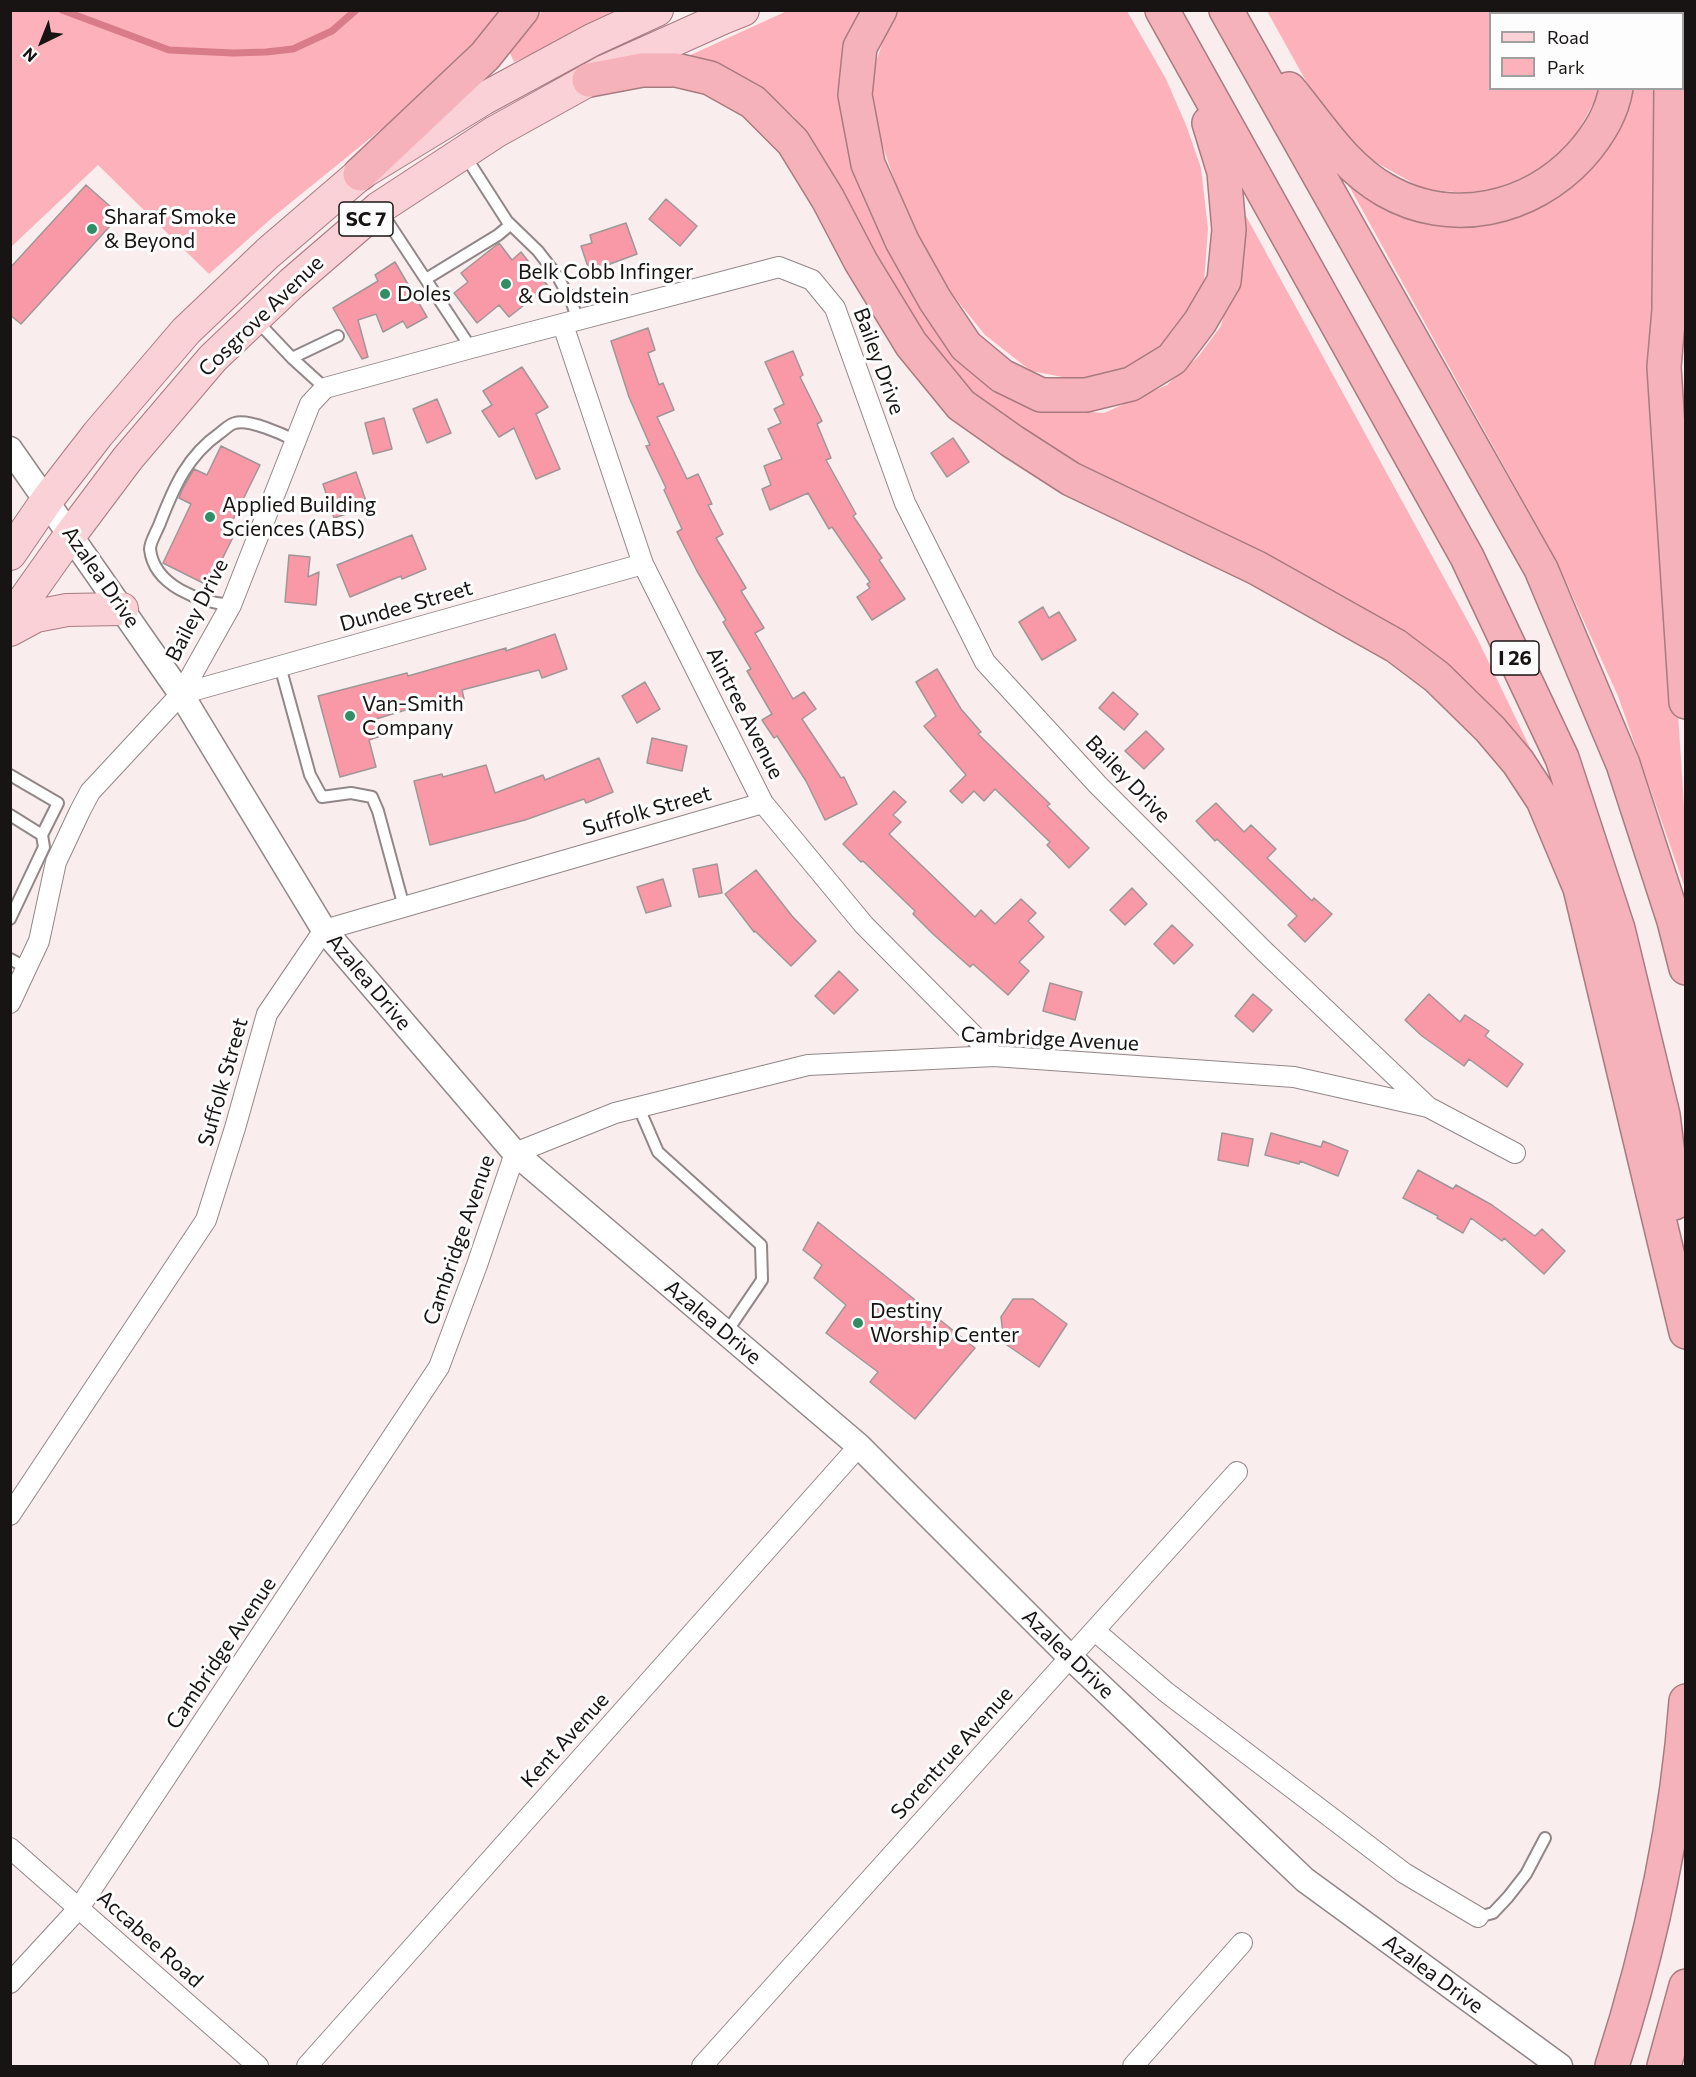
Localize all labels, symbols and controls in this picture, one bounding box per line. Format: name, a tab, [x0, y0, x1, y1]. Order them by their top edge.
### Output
north arrow	[12, 12, 72, 72]
legend	[1489, 12, 1684, 90]
text: Road	[1547, 26, 1589, 48]
text: N	[19, 44, 40, 67]
text: Park	[1547, 56, 1585, 78]
road number: SC 7	[339, 202, 393, 236]
place label: Sharaf Smoke & Beyond	[104, 204, 236, 254]
marker: Sharaf Smoke & Beyond	[85, 222, 99, 236]
street label: Cosgrove Avenue	[193, 250, 329, 382]
place label: Belk Cobb Infinger & Goldstein	[518, 259, 693, 309]
marker: Belk Cobb Infinger & Goldstein	[499, 277, 513, 291]
place label: Doles	[397, 281, 451, 307]
marker: Doles	[378, 287, 392, 301]
street label: Bailey Drive	[848, 304, 910, 418]
place label: Applied Building Sciences (ABS)	[222, 492, 376, 542]
marker: Applied Building Sciences (ABS)	[203, 510, 217, 524]
street label: Azalea Drive	[57, 521, 145, 633]
street label: Bailey Drive	[160, 555, 234, 665]
street label: Dundee Street	[337, 575, 475, 637]
road number: I 26	[1491, 641, 1539, 675]
street label: Aintree Avenue	[701, 643, 789, 783]
place label: Van-Smith Company	[362, 691, 464, 741]
marker: Van-Smith Company	[343, 709, 357, 723]
street label: Bailey Drive	[1080, 730, 1176, 828]
street label: Suffolk Street	[580, 781, 714, 841]
street label: Azalea Drive	[321, 929, 417, 1035]
street label: Suffolk Street	[193, 1015, 253, 1149]
street label: Cambridge Avenue	[960, 1022, 1140, 1056]
street label: Cambridge Avenue	[418, 1152, 500, 1328]
street label: Azalea Drive	[660, 1274, 766, 1370]
place label: Destiny Worship Center	[870, 1298, 1019, 1348]
marker: Destiny Worship Center	[851, 1316, 865, 1330]
street label: Cambridge Avenue	[161, 1572, 281, 1734]
street label: Azalea Drive	[1017, 1604, 1119, 1704]
street label: Sorentrue Avenue	[886, 1681, 1018, 1825]
street label: Kent Avenue	[516, 1687, 614, 1793]
street label: Accabee Road	[92, 1885, 208, 1993]
street label: Azalea Drive	[1378, 1929, 1488, 2019]

